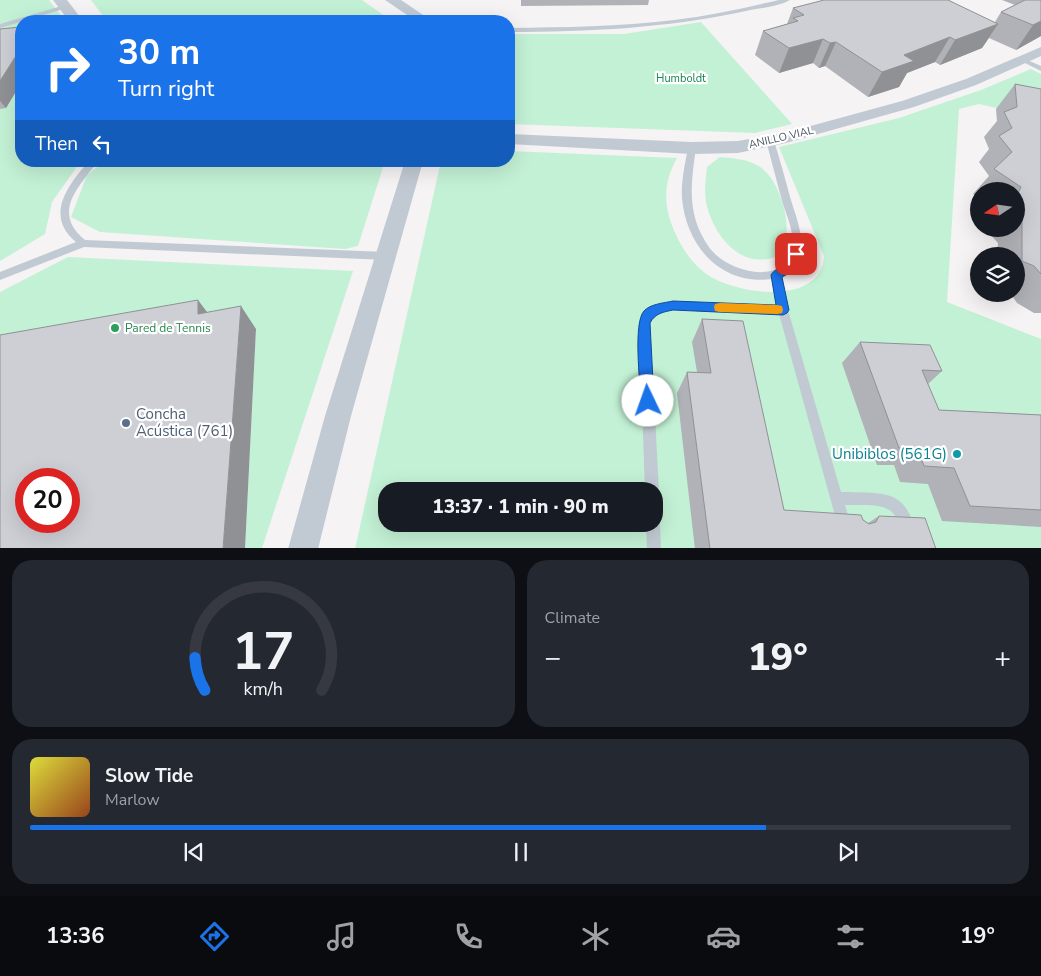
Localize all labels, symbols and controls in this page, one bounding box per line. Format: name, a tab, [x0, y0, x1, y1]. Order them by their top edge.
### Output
text: 30 m	[118, 29, 200, 76]
icon: right	[35, 35, 100, 100]
park label: Humboldt	[656, 71, 706, 86]
text: Turn right	[118, 74, 214, 104]
street label: ANILLO VIAL	[747, 123, 815, 152]
icon: left	[88, 130, 116, 158]
text: Then	[35, 131, 78, 157]
north arrow	[970, 182, 1025, 238]
map controls	[970, 182, 1025, 302]
pin	[775, 233, 817, 275]
icon: arrive	[782, 240, 810, 268]
button: layers	[970, 247, 1025, 302]
place label: Pared de Tennis	[125, 320, 211, 336]
marker: Pared de Tennis	[109, 322, 121, 334]
position arrow	[621, 374, 673, 426]
place label: Concha Acústica (761)	[136, 404, 233, 441]
marker: Concha Acústica (761)	[120, 417, 132, 429]
place label: Unibiblos (561G)	[832, 444, 947, 464]
marker: Unibiblos (561G)	[951, 448, 963, 460]
speed limit sign: 20	[15, 468, 80, 533]
text: 13:37 · 1 min · 90 m	[432, 494, 609, 520]
text: Climate	[545, 607, 600, 629]
text: 17	[232, 616, 294, 687]
text: 19°	[748, 632, 808, 683]
text: −	[545, 639, 561, 677]
text: +	[994, 639, 1011, 677]
text: km/h	[244, 677, 283, 701]
text: Slow Tide	[105, 763, 193, 789]
text: Marlow	[105, 789, 160, 811]
icon: previous	[180, 838, 208, 866]
icon: pause	[507, 838, 535, 866]
icon: next	[834, 838, 862, 866]
icon: directions	[197, 919, 232, 954]
icon: music	[324, 919, 359, 954]
icon: phone	[451, 919, 486, 954]
icon: climate	[578, 919, 613, 954]
icon: car	[706, 919, 741, 954]
icon: filters	[833, 919, 868, 954]
text: 13:36	[46, 921, 104, 951]
text: 19°	[960, 921, 995, 951]

